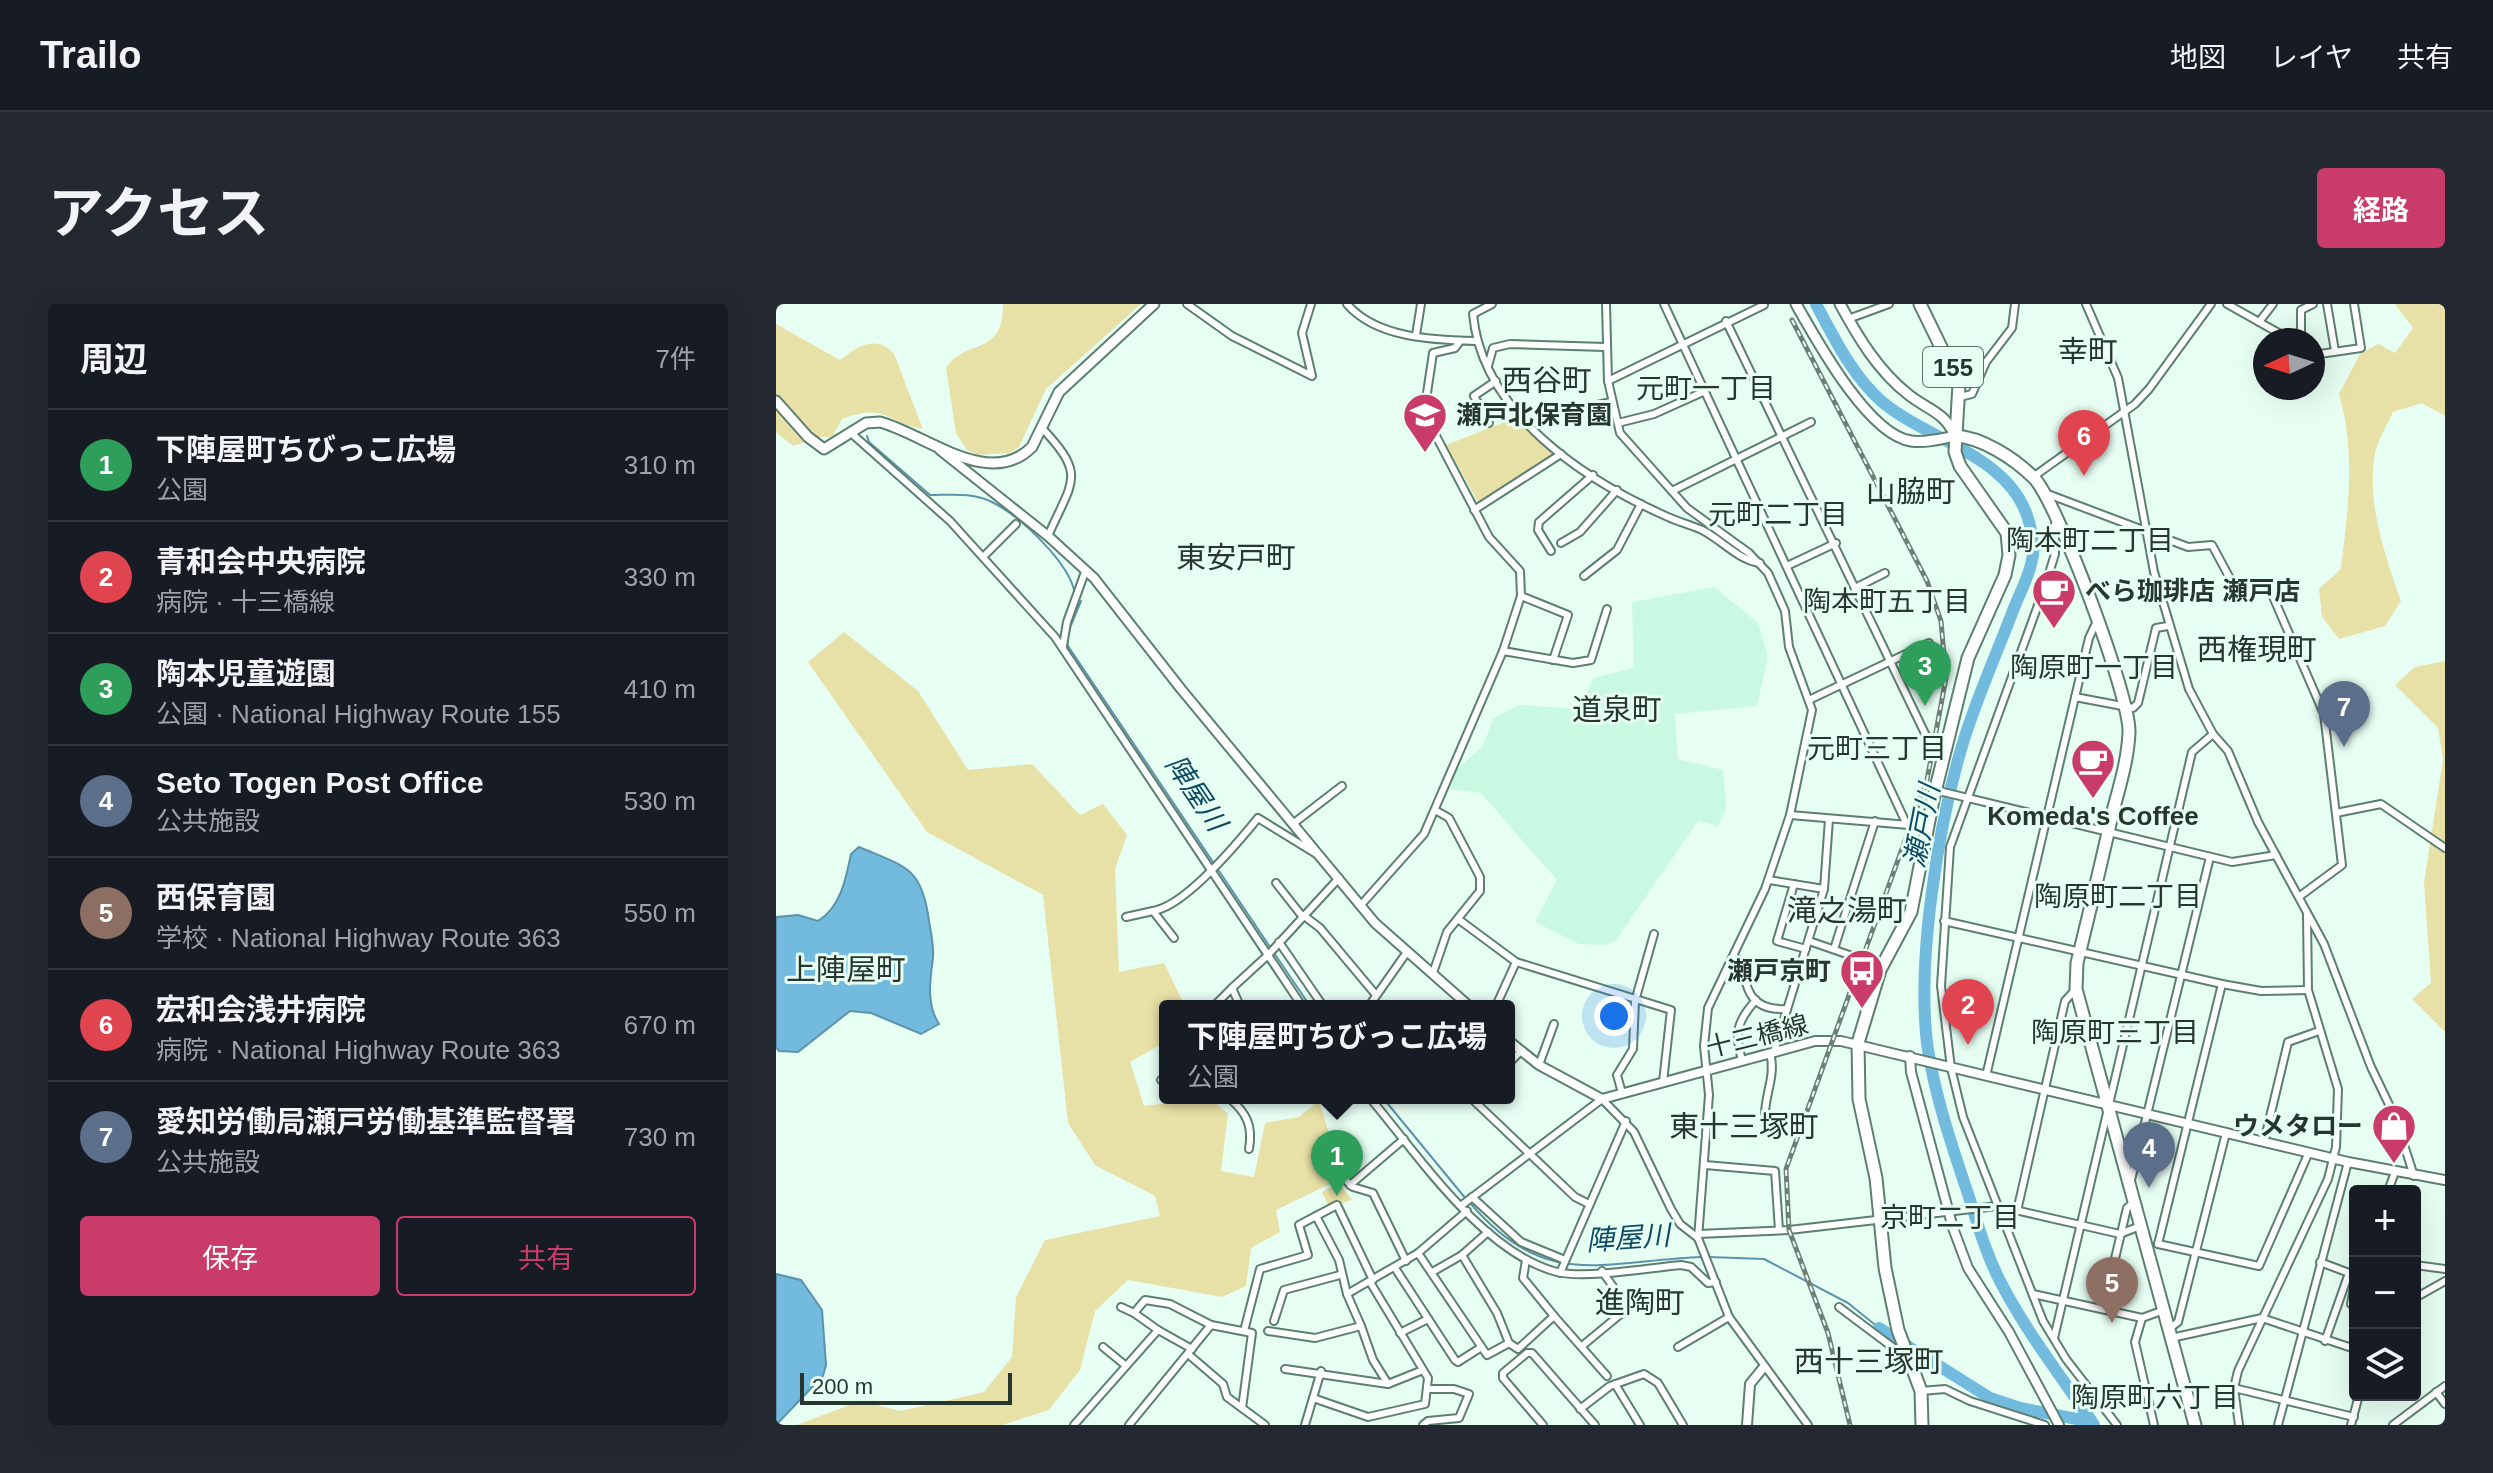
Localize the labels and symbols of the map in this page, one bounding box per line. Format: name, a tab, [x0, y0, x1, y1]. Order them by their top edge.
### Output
north arrow	[2253, 328, 2325, 400]
district label: 幸町	[2058, 335, 2118, 368]
road number: 155	[1923, 347, 1983, 387]
district label: 西谷町	[1502, 364, 1592, 397]
district label: 元町一丁目	[1636, 373, 1776, 404]
school or university icon: 瀬戸北保育園	[1401, 391, 1449, 454]
place label: 瀬戸北保育園	[1456, 400, 1612, 430]
pin: 6	[2058, 410, 2110, 476]
district label: 山脇町	[1866, 475, 1956, 508]
district label: 元町二丁目	[1708, 499, 1848, 530]
district label: 陶本町二丁目	[2006, 525, 2174, 556]
district label: 東安戸町	[1176, 541, 1296, 574]
cafe icon: べら珈琲店 瀬戸店	[2030, 567, 2078, 630]
place label: べら珈琲店 瀬戸店	[2085, 576, 2300, 606]
district label: 陶本町五丁目	[1803, 586, 1971, 617]
district label: 西権現町	[2197, 633, 2317, 666]
pin: 3	[1899, 640, 1951, 706]
district label: 陶原町一丁目	[2010, 652, 2178, 683]
pin: 7	[2318, 681, 2370, 747]
district label: 道泉町	[1572, 693, 1662, 726]
district label: 元町三丁目	[1807, 733, 1947, 764]
cafe icon: Komeda's Coffee	[2069, 737, 2117, 800]
water label: 陣屋川	[1160, 750, 1234, 839]
water label: 瀬戸川	[1899, 779, 1946, 870]
place label: Komeda's Coffee	[1987, 801, 2199, 831]
district label: 陶原町二丁目	[2034, 881, 2202, 912]
district label: 滝之湯町	[1787, 894, 1907, 927]
bus stop icon: 瀬戸京町	[1838, 947, 1886, 1010]
district label: 上陣屋町	[786, 953, 906, 986]
place label: 瀬戸京町	[1727, 956, 1831, 986]
pin: 2	[1942, 979, 1994, 1045]
your location	[1594, 996, 1634, 1036]
street label: 十三橋線	[1703, 1009, 1811, 1063]
district label: 陶原町三丁目	[2031, 1017, 2199, 1048]
shop icon: ウメタロー	[2370, 1102, 2418, 1165]
district label: 東十三塚町	[1669, 1110, 1819, 1143]
place label: ウメタロー	[2233, 1111, 2363, 1141]
pin: 4	[2123, 1122, 2175, 1188]
pin: 1	[1311, 1130, 1363, 1196]
district label: 京町二丁目	[1880, 1202, 2020, 1233]
water label: 陣屋川	[1585, 1219, 1674, 1256]
pin: 5	[2086, 1257, 2138, 1323]
district label: 進陶町	[1595, 1286, 1685, 1319]
district label: 西十三塚町	[1794, 1345, 1944, 1378]
scale bar	[800, 1369, 1012, 1405]
district label: 陶原町六丁目	[2071, 1382, 2239, 1413]

